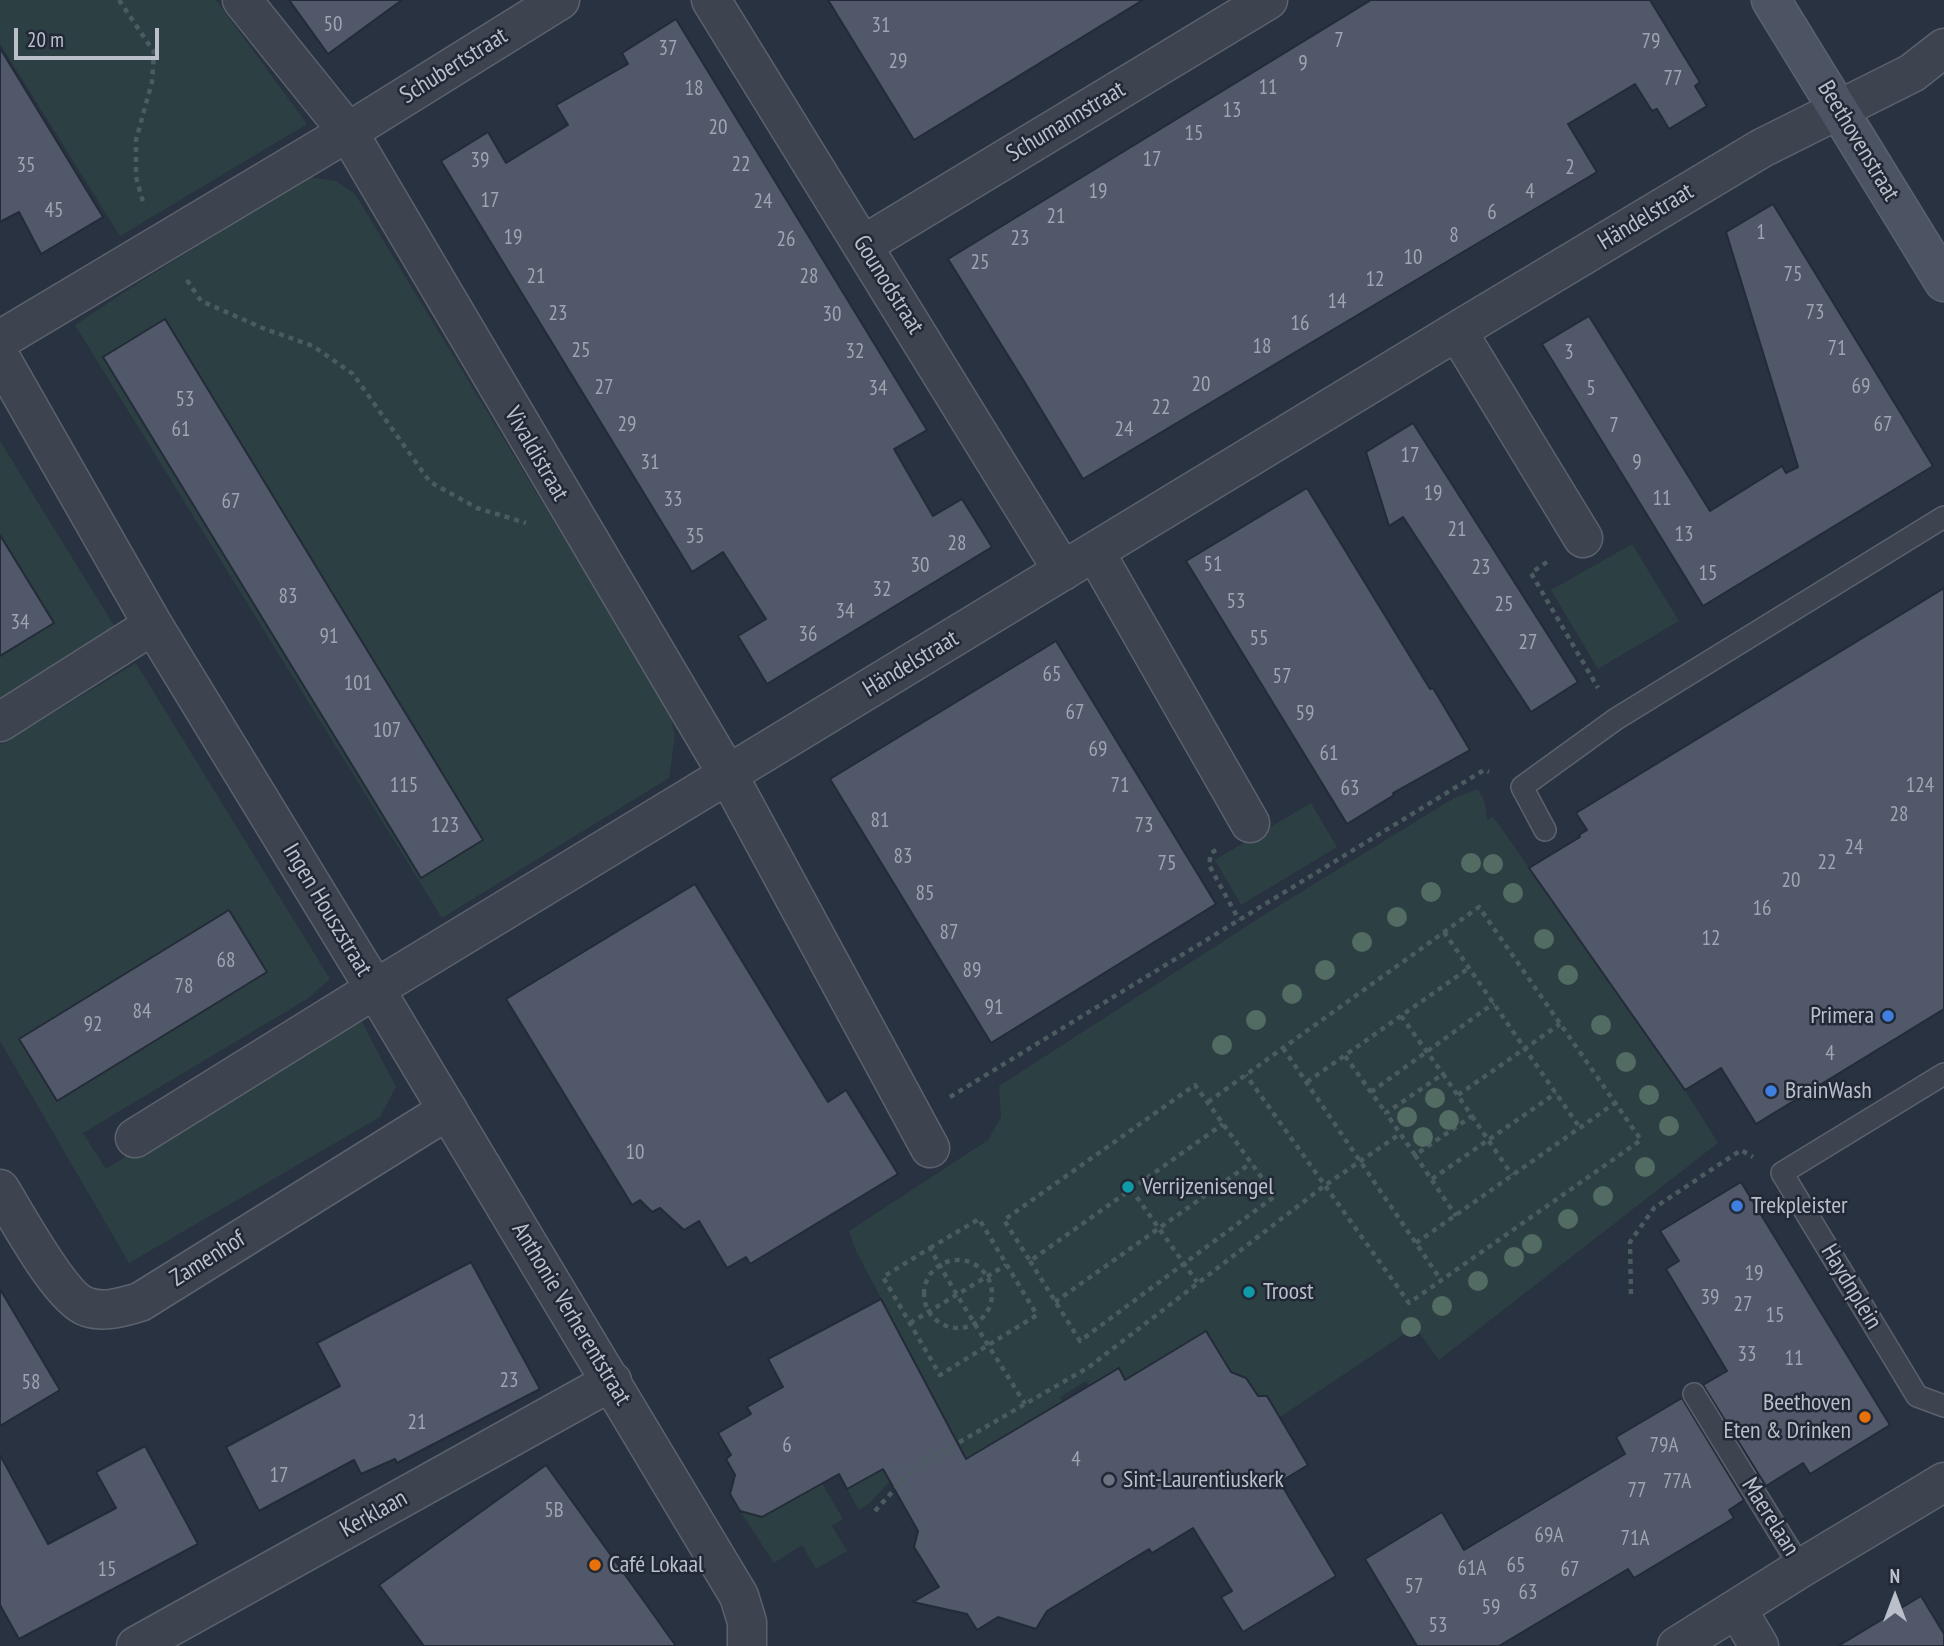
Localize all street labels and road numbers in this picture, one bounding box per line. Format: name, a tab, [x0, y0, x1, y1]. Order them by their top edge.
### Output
street label: Schubertstraat	[395, 22, 513, 110]
street label: Schumannstraat	[1002, 75, 1130, 169]
street label: Beethovenstraat	[1811, 76, 1905, 206]
street label: Händelstraat	[1593, 177, 1699, 257]
street label: Gounodstraat	[846, 230, 930, 340]
street label: Vivaldistraat	[498, 402, 574, 506]
street label: Händelstraat	[858, 624, 964, 704]
street label: Ingen Houszstraat	[276, 839, 378, 981]
street label: Anthonie Verherentstraat	[505, 1218, 637, 1410]
street label: Zamenhof	[165, 1225, 251, 1293]
street label: Haydnplein	[1814, 1239, 1888, 1335]
street label: Maerelaan	[1735, 1473, 1805, 1561]
street label: Kerklaan	[336, 1484, 412, 1544]

